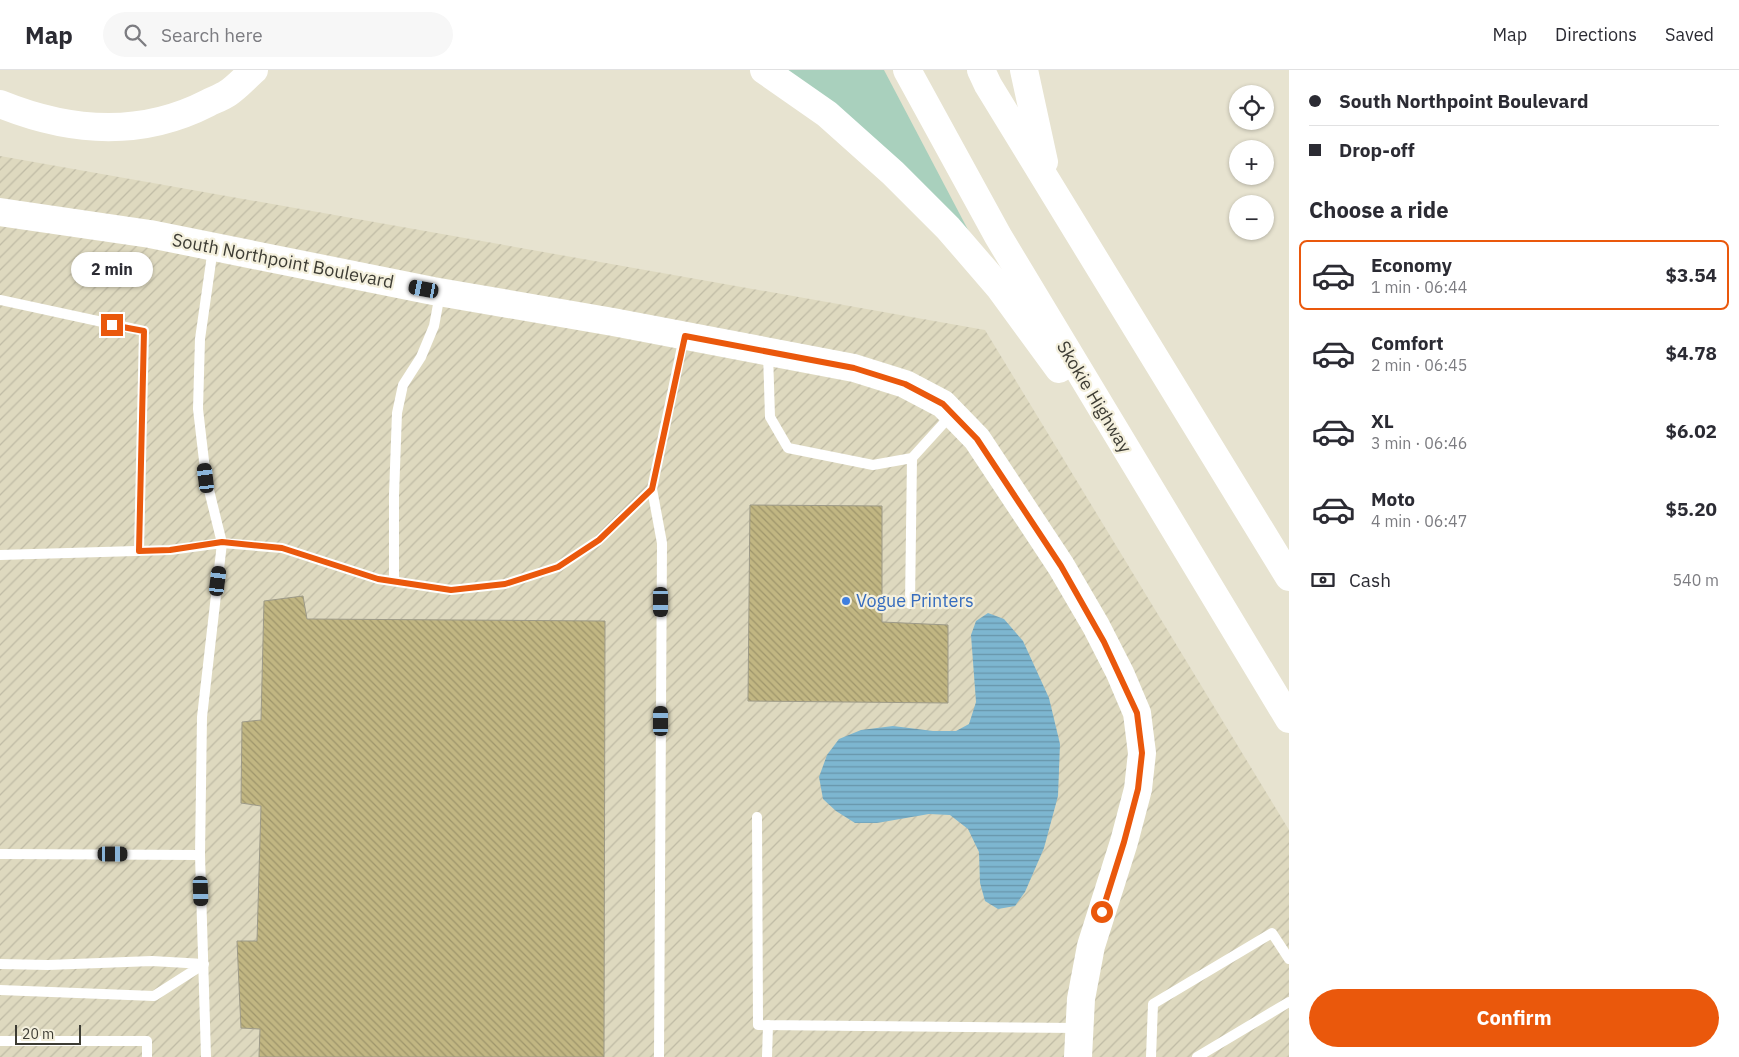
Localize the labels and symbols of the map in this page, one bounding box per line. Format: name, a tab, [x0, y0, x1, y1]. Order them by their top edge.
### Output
street label: South Northpoint Boulevard	[170, 228, 396, 293]
callout: 2 min	[71, 252, 153, 288]
car	[407, 279, 440, 299]
route end	[101, 314, 123, 336]
street label: Skokie Highway	[1052, 336, 1137, 457]
car	[196, 462, 215, 494]
car	[208, 565, 227, 597]
car	[653, 587, 668, 617]
place label: Vogue Printers	[856, 589, 974, 612]
marker: Vogue Printers	[840, 595, 852, 607]
car	[653, 706, 668, 736]
car	[98, 847, 128, 862]
car	[192, 876, 209, 906]
route start	[1091, 901, 1113, 923]
scale bar	[15, 1022, 81, 1045]

